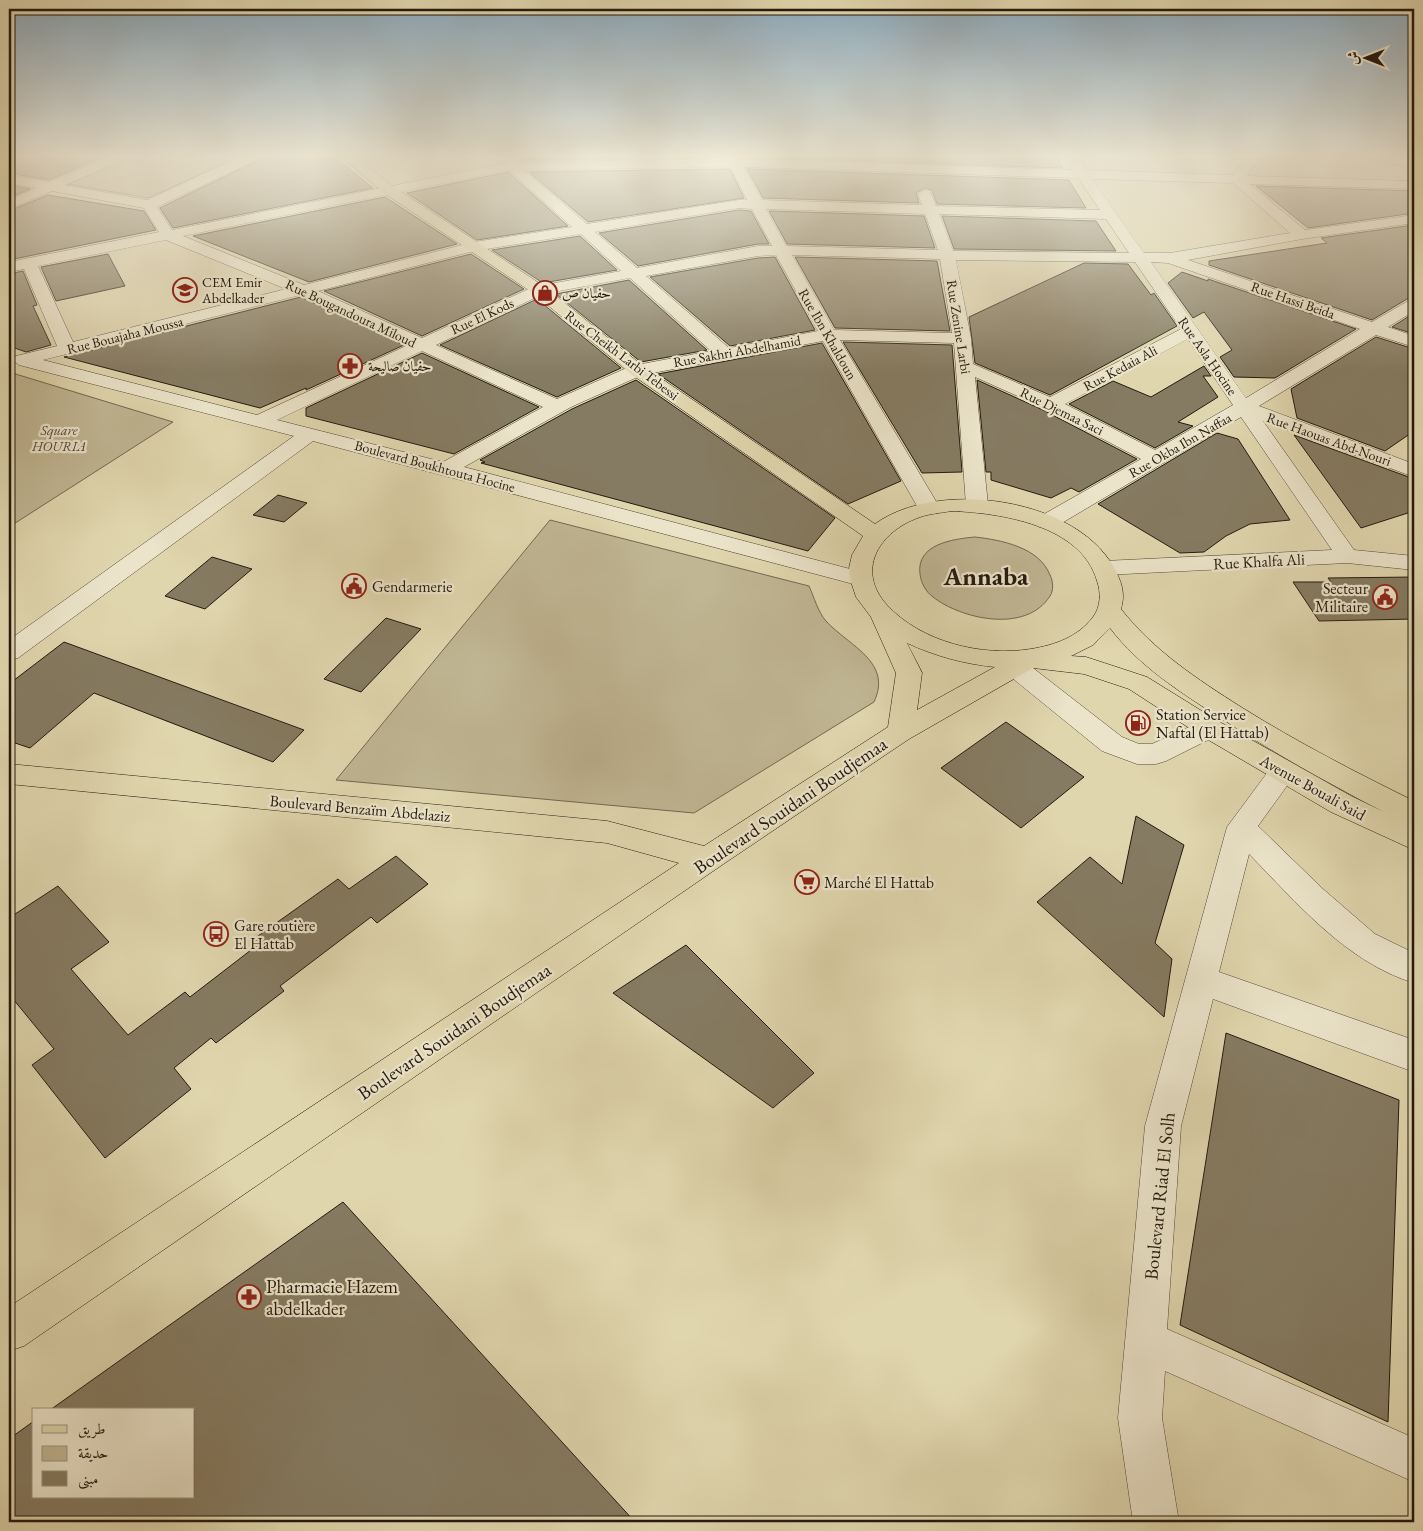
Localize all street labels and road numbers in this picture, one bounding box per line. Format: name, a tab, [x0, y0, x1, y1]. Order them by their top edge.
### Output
street label: Rue Bougandoura Miloud	[283, 275, 420, 352]
street label: Rue Hassi Beida	[1249, 277, 1338, 323]
street label: Rue Zenine Larbi	[943, 279, 975, 376]
street label: Rue Ibn Khaldoun	[795, 285, 862, 383]
street label: Rue El Kods	[447, 293, 517, 338]
street label: Rue Cheikh Larbi Tebessi	[561, 306, 683, 404]
street label: Rue Bouajaha Moussa	[65, 312, 185, 358]
street label: Rue Asla Hocine	[1174, 313, 1242, 399]
street label: Rue Sakhri Abdelhamid	[672, 331, 803, 371]
street label: Rue Kedaia Ali	[1080, 341, 1161, 395]
street label: Rue Djemaa Saci	[1017, 383, 1107, 439]
street label: Rue Okba Ibn Naffaa	[1125, 408, 1235, 482]
street label: Rue Haouas Abd-Nouri	[1264, 408, 1394, 470]
street label: Boulevard Boukhtouta Hocine	[353, 436, 518, 496]
street label: Rue Khalfa Ali	[1213, 549, 1305, 574]
street label: Boulevard Souidani Boudjemaa	[689, 731, 892, 880]
street label: Avenue Bouali Said	[1255, 749, 1370, 826]
street label: Boulevard Benzaïm Abdelaziz	[269, 790, 451, 827]
street label: Boulevard Souidani Boudjemaa	[353, 957, 556, 1106]
street label: Boulevard Riad El Solh	[1138, 1111, 1181, 1281]

